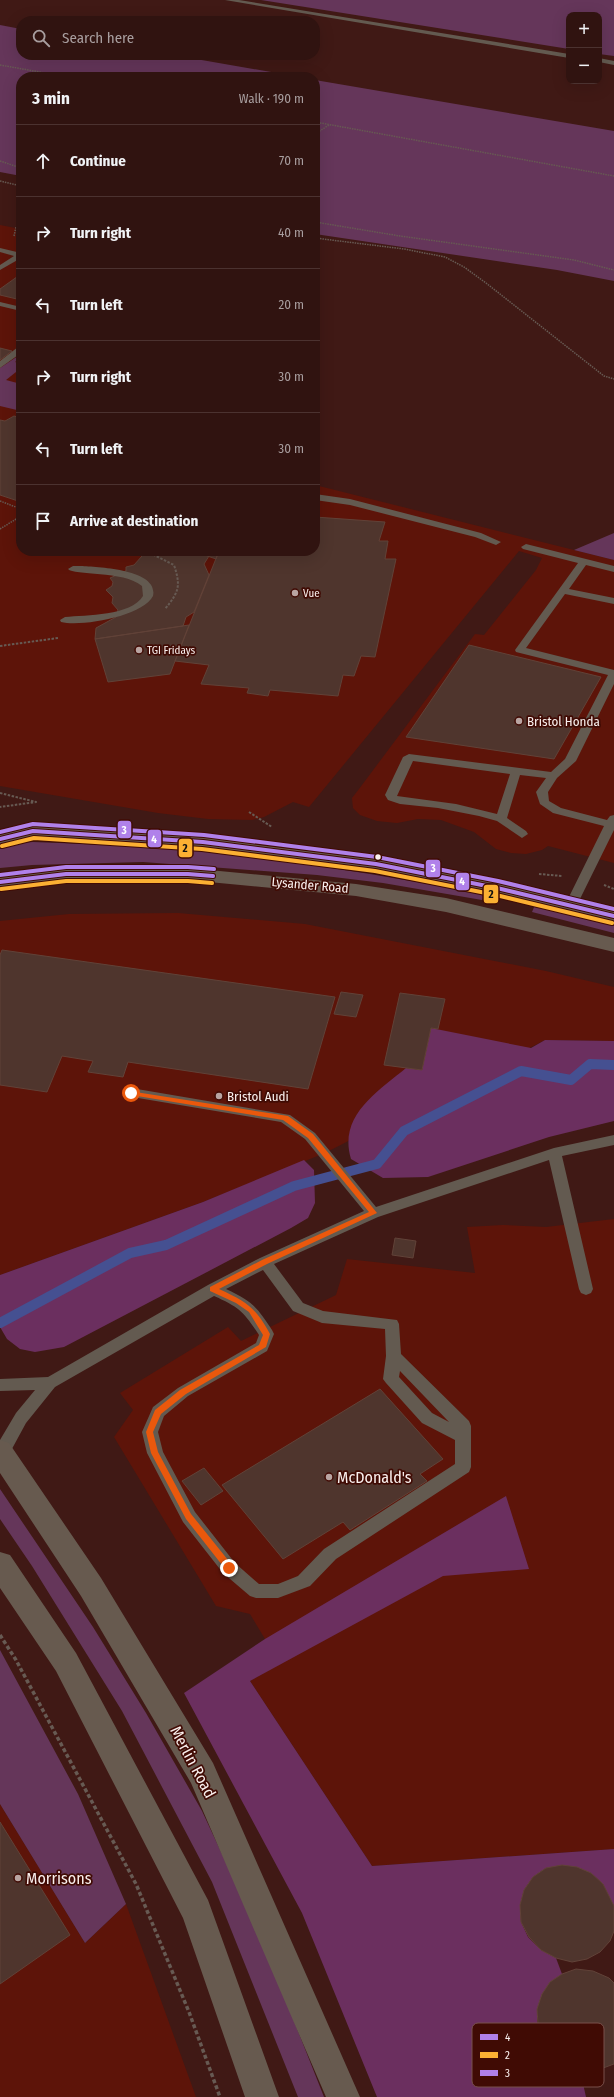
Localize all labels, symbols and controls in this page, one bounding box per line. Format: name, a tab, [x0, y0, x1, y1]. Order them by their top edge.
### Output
map controls	[566, 12, 602, 84]
button: +	[566, 12, 602, 48]
search box	[16, 16, 320, 60]
icon: search	[30, 27, 52, 49]
text: Search here	[62, 29, 134, 47]
button: −	[566, 48, 602, 84]
text: 3 min	[32, 88, 70, 109]
text: Walk · 190 m	[239, 91, 304, 106]
icon: ahead	[32, 150, 54, 172]
text: Continue	[70, 152, 126, 170]
text: 70 m	[279, 153, 304, 168]
icon: right	[32, 222, 54, 244]
text: Turn right	[70, 224, 131, 242]
text: 40 m	[278, 225, 304, 240]
icon: left	[32, 294, 54, 316]
text: Turn left	[70, 296, 123, 314]
text: 20 m	[278, 297, 304, 312]
icon: right	[32, 366, 54, 388]
text: Turn right	[70, 368, 131, 386]
text: 30 m	[278, 369, 304, 384]
icon: left	[32, 438, 54, 460]
text: Turn left	[70, 440, 123, 458]
text: 30 m	[278, 441, 304, 456]
icon: arrive	[32, 510, 54, 532]
text: Arrive at destination	[70, 512, 198, 530]
place label: Vue	[303, 587, 320, 600]
marker: Vue	[290, 588, 300, 598]
place label: TGI Fridays	[147, 644, 195, 657]
marker: TGI Fridays	[134, 645, 144, 655]
place label: Bristol Honda	[527, 714, 600, 729]
marker: Bristol Honda	[514, 716, 524, 726]
line badge: 3	[117, 820, 132, 839]
text: 3	[120, 824, 127, 837]
line badge: 4	[147, 829, 162, 848]
text: 4	[151, 833, 157, 846]
line badge: 2	[178, 838, 193, 858]
text: 2	[181, 842, 188, 855]
unlabelled marker	[373, 852, 383, 862]
line badge: 3	[425, 859, 441, 878]
text: 3	[429, 862, 436, 875]
line badge: 4	[455, 872, 470, 891]
street label: Lysander Road	[271, 874, 349, 896]
text: 4	[459, 875, 465, 888]
line badge: 2	[483, 884, 499, 904]
text: 2	[487, 888, 494, 901]
route start	[122, 1084, 140, 1102]
place label: Bristol Audi	[227, 1089, 289, 1104]
marker: Bristol Audi	[214, 1091, 224, 1101]
place label: McDonald's	[337, 1468, 412, 1487]
marker: McDonald's	[324, 1472, 334, 1482]
route end	[220, 1559, 238, 1577]
street label: Merlin Road	[166, 1723, 220, 1801]
place label: Morrisons	[26, 1869, 92, 1888]
marker: Morrisons	[13, 1873, 23, 1883]
legend	[472, 2023, 604, 2087]
text: 4	[505, 2031, 511, 2044]
text: 2	[505, 2049, 510, 2062]
text: 3	[505, 2067, 510, 2080]

